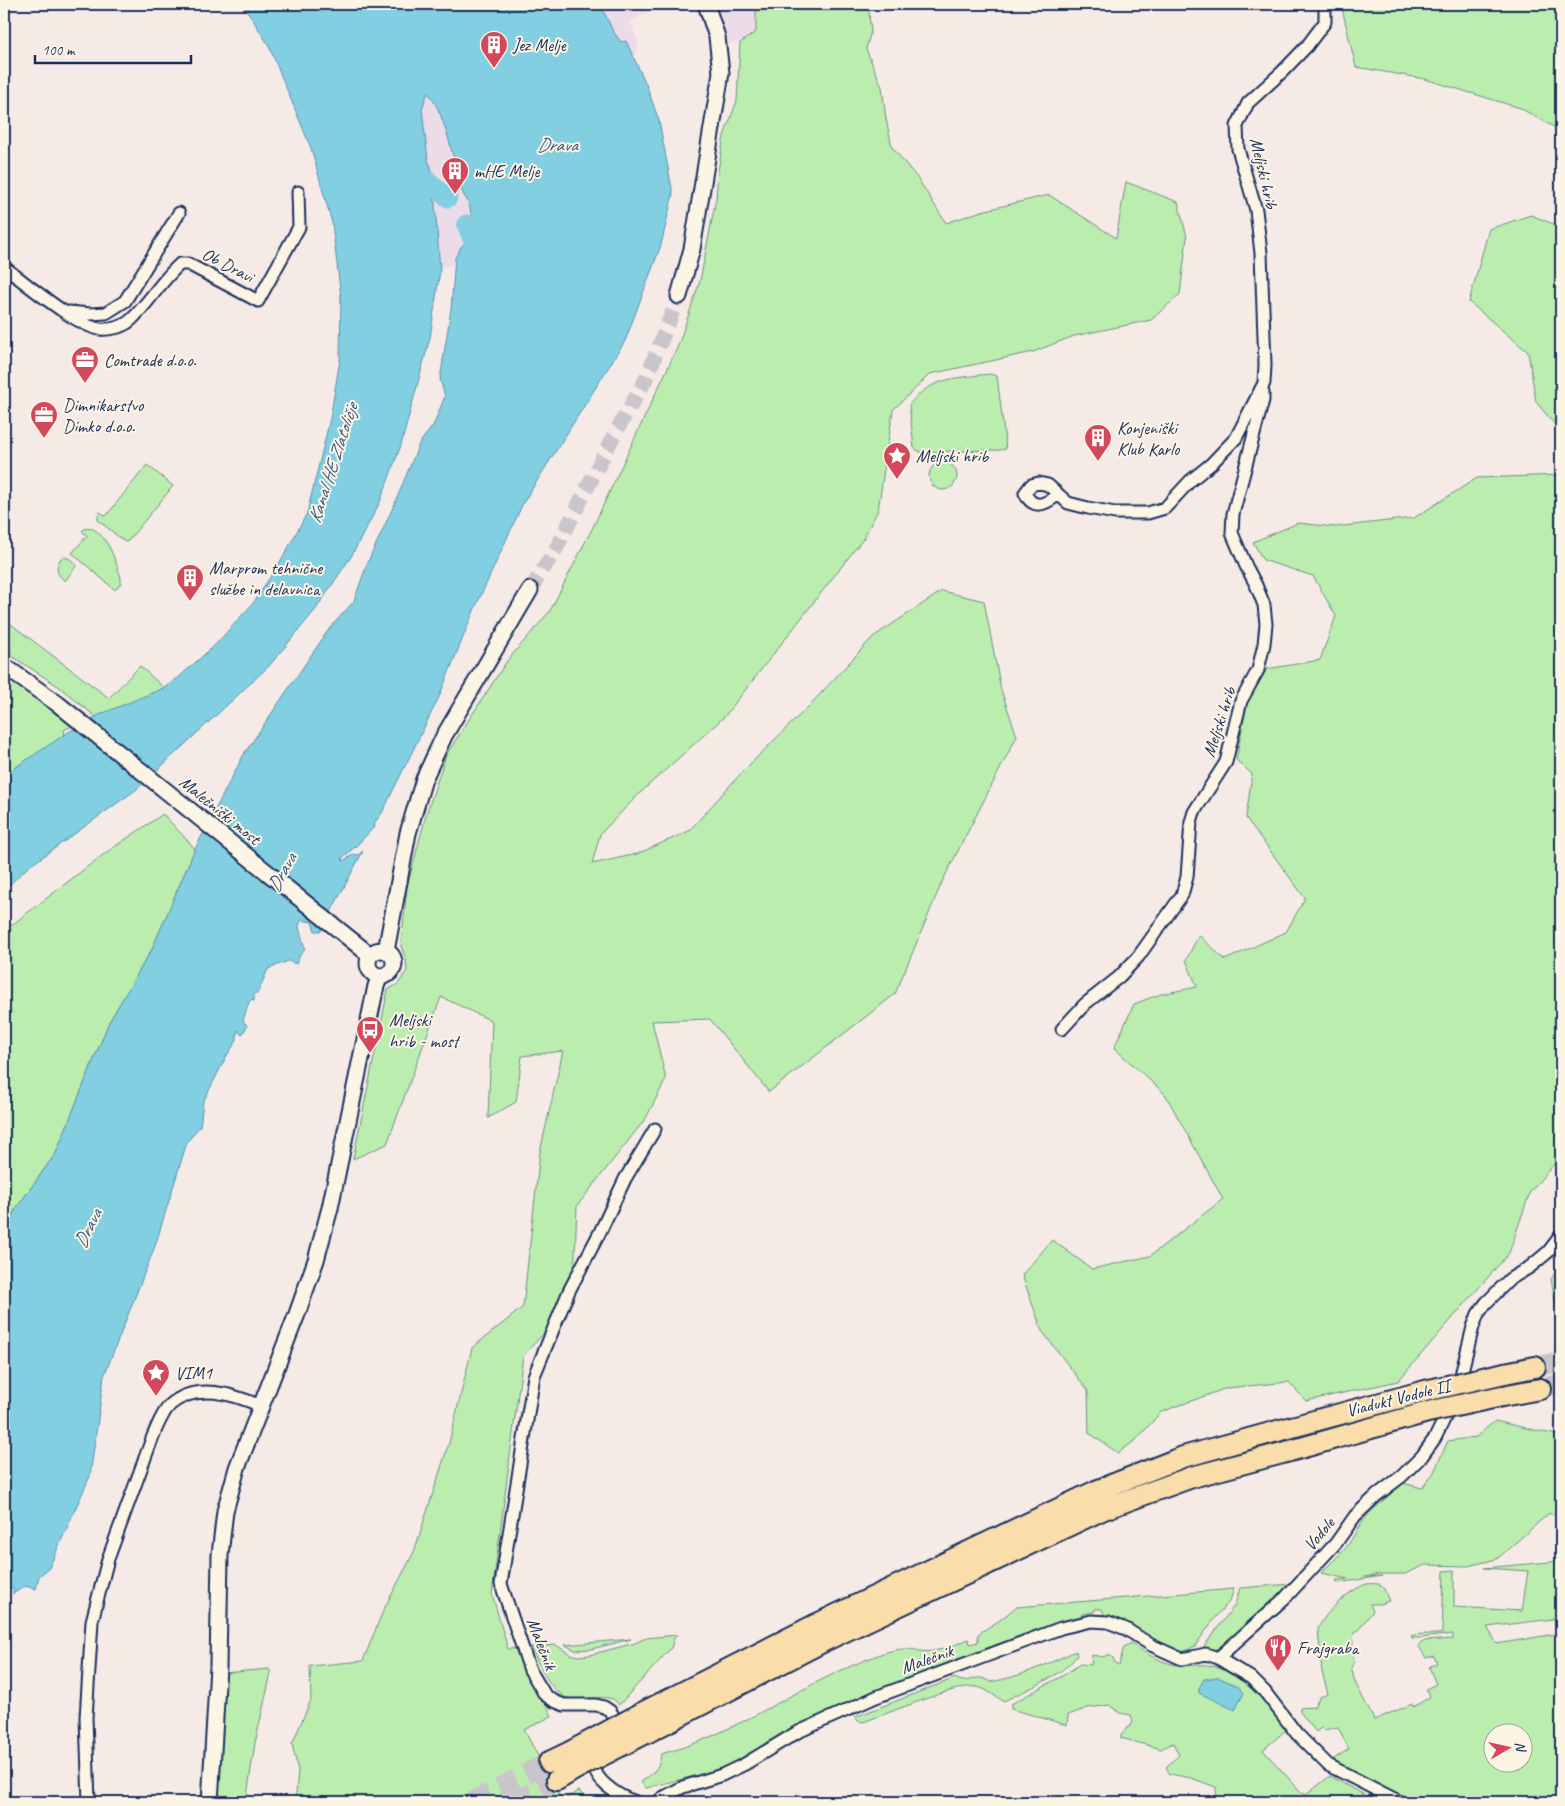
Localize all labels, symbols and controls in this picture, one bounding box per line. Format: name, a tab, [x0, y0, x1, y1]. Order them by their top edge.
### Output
building icon: Jez Melje	[479, 30, 509, 69]
scale bar	[35, 32, 191, 64]
place label: Jez Melje	[512, 34, 567, 56]
text: 100 m	[42, 41, 76, 60]
water label: Drava	[537, 133, 579, 157]
street label: Meljski hrib	[1245, 135, 1283, 212]
building icon: mHE Melje	[440, 156, 470, 195]
place label: mHE Melje	[474, 160, 541, 182]
street label: Ob Dravi	[198, 243, 260, 289]
office icon: Comtrade d.o.o.	[70, 345, 100, 384]
place label: Comtrade d.o.o.	[104, 349, 197, 371]
place label: Dimnikarstvo Dimko d.o.o.	[63, 394, 145, 437]
water label: Kanal HE Zlatoličje	[302, 398, 364, 526]
office icon: Dimnikarstvo Dimko d.o.o.	[29, 400, 59, 439]
place label: Konjeniški Klub Karlo	[1117, 417, 1181, 460]
building icon: Konjeniški Klub Karlo	[1083, 423, 1113, 462]
place icon: Meljski hrib	[882, 441, 912, 480]
place label: Meljski hrib	[916, 445, 989, 467]
place label: Marprom tehnične službe in delavnica	[209, 557, 323, 600]
building icon: Marprom tehnične službe in delavnica	[175, 563, 205, 602]
street label: Meljski hrib	[1197, 683, 1241, 760]
street label: Malečniški most	[175, 771, 266, 851]
water label: Drava	[262, 847, 303, 896]
place label: Meljski hrib - most	[389, 1009, 462, 1052]
bus stop icon: Meljski hrib - most	[355, 1015, 385, 1054]
water label: Drava	[68, 1203, 109, 1252]
place icon: VIM1	[141, 1358, 171, 1397]
place label: VIM1	[175, 1362, 213, 1384]
street label: Viadukt Vodole II	[1344, 1374, 1456, 1422]
street label: Vodole	[1299, 1512, 1340, 1555]
street label: Malečnik	[522, 1615, 562, 1675]
restaurant icon: Frajgraba	[1263, 1633, 1293, 1672]
place label: Frajgraba	[1297, 1637, 1360, 1659]
street label: Malečnik	[898, 1639, 958, 1679]
north arrow	[1482, 1724, 1532, 1774]
text: N	[1511, 1740, 1530, 1754]

